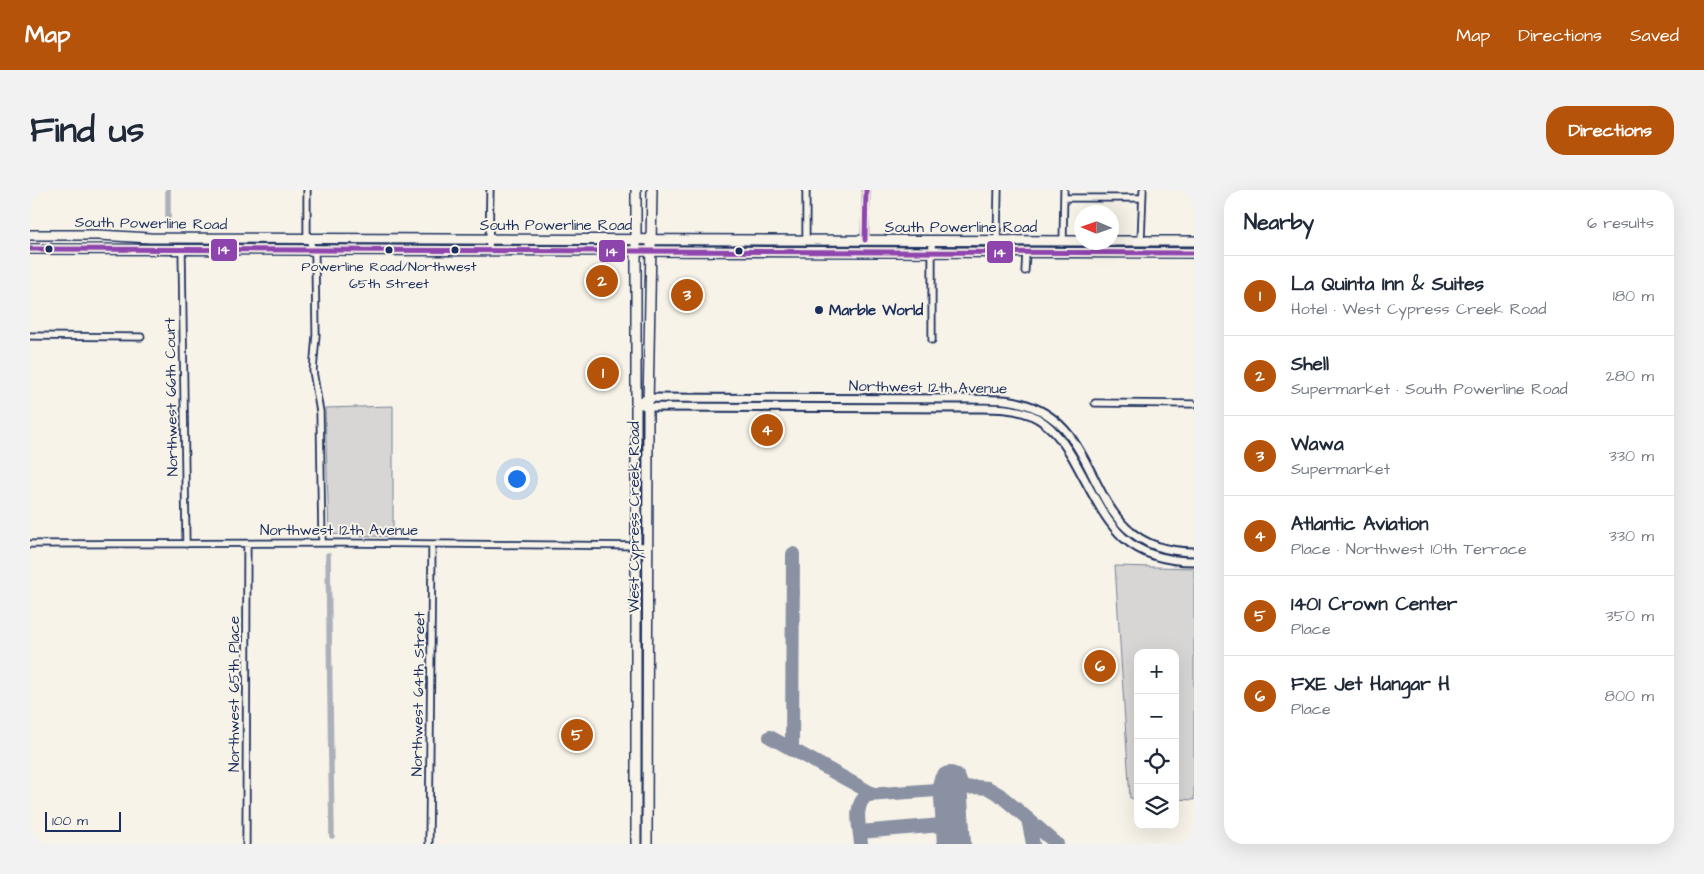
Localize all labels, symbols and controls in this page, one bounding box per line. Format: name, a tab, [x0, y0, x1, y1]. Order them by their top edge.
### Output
text: Map	[25, 18, 70, 52]
text: Map	[1456, 23, 1490, 48]
text: Directions	[1518, 23, 1602, 48]
text: Saved	[1630, 23, 1679, 48]
text: Find us	[30, 106, 144, 155]
button: Directions	[1546, 106, 1674, 155]
north arrow	[1074, 205, 1119, 250]
text: Nearby	[1244, 208, 1314, 237]
street label: South Powerline Road	[75, 212, 228, 235]
text: 6 results	[1587, 212, 1654, 234]
street label: South Powerline Road	[480, 215, 633, 236]
street label: South Powerline Road	[885, 217, 1038, 238]
line badge: 14	[210, 238, 238, 262]
line badge: 14	[598, 239, 626, 263]
text: 14	[218, 240, 230, 260]
line badge: 14	[986, 240, 1014, 264]
text: 14	[606, 242, 618, 262]
text: 14	[994, 243, 1006, 263]
unlabelled marker	[44, 244, 54, 254]
marker: Powerline Road/Northwest 65th Street	[384, 245, 394, 255]
unlabelled marker	[450, 245, 460, 255]
unlabelled marker	[734, 246, 744, 256]
place label: Powerline Road/Northwest 65th Street	[302, 257, 477, 294]
pin: 2	[586, 262, 618, 300]
text: La Quinta Inn & Suites	[1291, 271, 1484, 298]
pin: 3	[671, 276, 703, 314]
text: 1	[1259, 285, 1261, 307]
text: 180 m	[1613, 285, 1654, 307]
text: Hotel · West Cypress Creek Road	[1291, 298, 1546, 320]
place label: Marble World	[829, 300, 923, 321]
marker: Marble World	[813, 304, 825, 316]
street label: Northwest 66th Court	[160, 317, 183, 477]
text: Shell	[1291, 351, 1329, 378]
pin: 1	[587, 354, 619, 392]
text: 2	[1255, 365, 1265, 387]
text: 280 m	[1606, 365, 1654, 387]
street label: Northwest 12th Avenue	[849, 376, 1007, 399]
text: Supermarket · South Powerline Road	[1291, 378, 1568, 400]
pin: 4	[751, 411, 783, 449]
street label: West Cypress Creek Road	[624, 421, 646, 613]
text: Wawa	[1291, 431, 1344, 458]
text: 3	[1256, 445, 1264, 467]
text: 330 m	[1609, 445, 1654, 467]
text: Supermarket	[1291, 458, 1390, 480]
your location	[504, 466, 530, 492]
text: Atlantic Aviation	[1291, 511, 1429, 538]
street label: Northwest 12th Avenue	[260, 520, 418, 541]
text: 4	[1255, 525, 1265, 547]
text: 330 m	[1609, 525, 1654, 547]
text: Place · Northwest 10th Terrace	[1291, 538, 1527, 560]
text: 1401 Crown Center	[1291, 591, 1457, 618]
text: 5	[1254, 605, 1266, 627]
text: 350 m	[1606, 605, 1654, 627]
street label: Northwest 64th Street	[407, 611, 430, 777]
street label: Northwest 65th Place	[224, 616, 245, 772]
text: Place	[1291, 618, 1331, 640]
pin: 6	[1084, 647, 1116, 685]
map controls	[1134, 649, 1179, 829]
button: +	[1134, 649, 1179, 694]
text: FXE Jet Hangar H	[1291, 671, 1450, 698]
text: 6	[1255, 685, 1265, 707]
text: 800 m	[1605, 685, 1654, 707]
button: −	[1134, 694, 1179, 739]
text: Place	[1291, 698, 1331, 720]
pin: 5	[561, 716, 593, 754]
button: locate	[1134, 739, 1179, 784]
button: layers	[1134, 784, 1179, 829]
scale bar	[45, 809, 121, 832]
text: 100 m	[52, 811, 88, 831]

